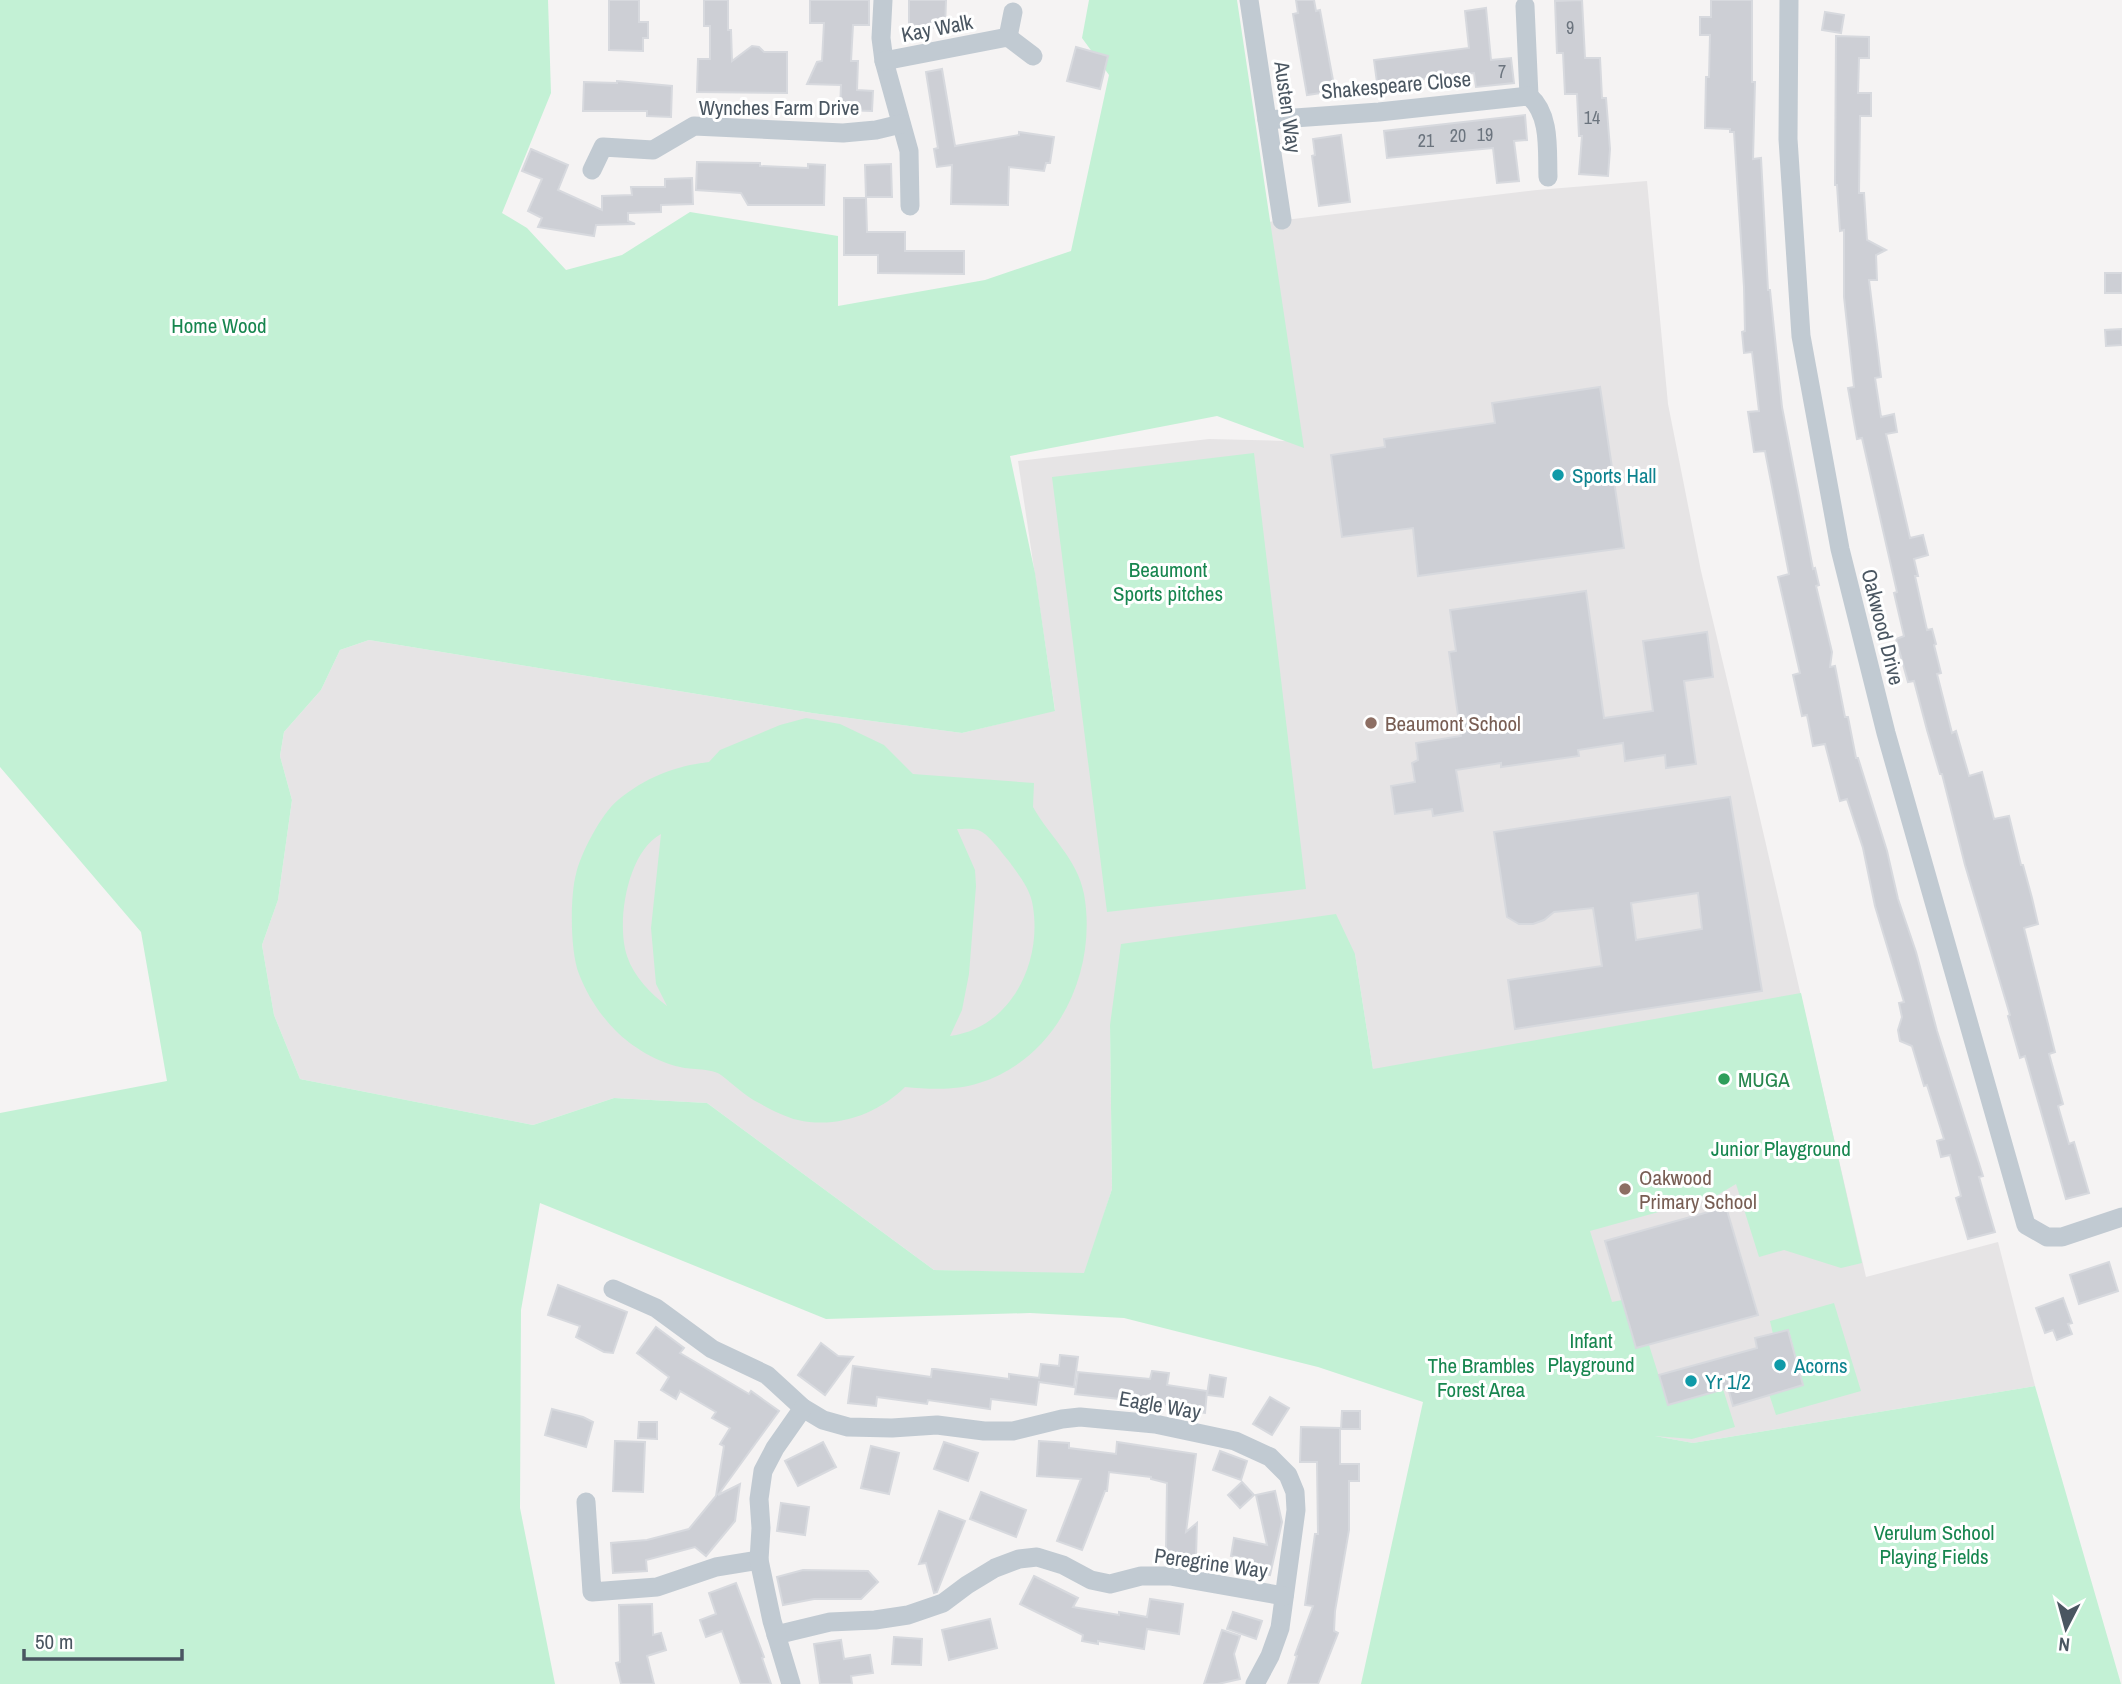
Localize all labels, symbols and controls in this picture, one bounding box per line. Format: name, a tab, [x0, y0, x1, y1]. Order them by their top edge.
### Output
street label: Kay Walk	[899, 7, 976, 49]
house number: 9	[1566, 15, 1574, 40]
street label: Austen Way	[1267, 58, 1309, 155]
house number: 7	[1498, 59, 1506, 84]
street label: Shakespeare Close	[1320, 64, 1472, 106]
street label: Wynches Farm Drive	[699, 93, 859, 122]
house number: 14	[1584, 105, 1600, 130]
house number: 19	[1477, 122, 1493, 147]
house number: 20	[1450, 123, 1466, 148]
house number: 21	[1418, 128, 1435, 153]
park label: Home Wood	[171, 311, 267, 340]
place label: Sports Hall	[1572, 461, 1656, 490]
marker: Sports Hall	[1550, 467, 1566, 483]
park label: Beaumont Sports pitches	[1113, 555, 1223, 608]
street label: Oakwood Drive	[1855, 566, 1911, 688]
place label: Beaumont School	[1385, 709, 1521, 738]
marker: Beaumont School	[1363, 715, 1379, 731]
place label: MUGA	[1738, 1065, 1790, 1094]
marker: MUGA	[1716, 1071, 1732, 1087]
park label: Junior Playground	[1711, 1134, 1851, 1163]
place label: Oakwood Primary School	[1639, 1163, 1757, 1216]
marker: Oakwood Primary School	[1617, 1181, 1633, 1197]
park label: Infant Playground	[1547, 1326, 1635, 1379]
park label: The Brambles Forest Area	[1427, 1351, 1535, 1404]
place label: Acorns	[1793, 1351, 1848, 1380]
marker: Acorns	[1772, 1357, 1788, 1373]
place label: Yr 1/2	[1705, 1367, 1751, 1396]
marker: Yr 1/2	[1683, 1373, 1699, 1389]
street label: Eagle Way	[1117, 1384, 1204, 1427]
park label: Verulum School Playing Fields	[1874, 1518, 1994, 1571]
street label: Peregrine Way	[1152, 1541, 1270, 1585]
north arrow	[2031, 1593, 2101, 1663]
scale bar	[24, 1618, 182, 1662]
text: 50 m	[35, 1627, 73, 1656]
text: N	[2057, 1631, 2071, 1658]

